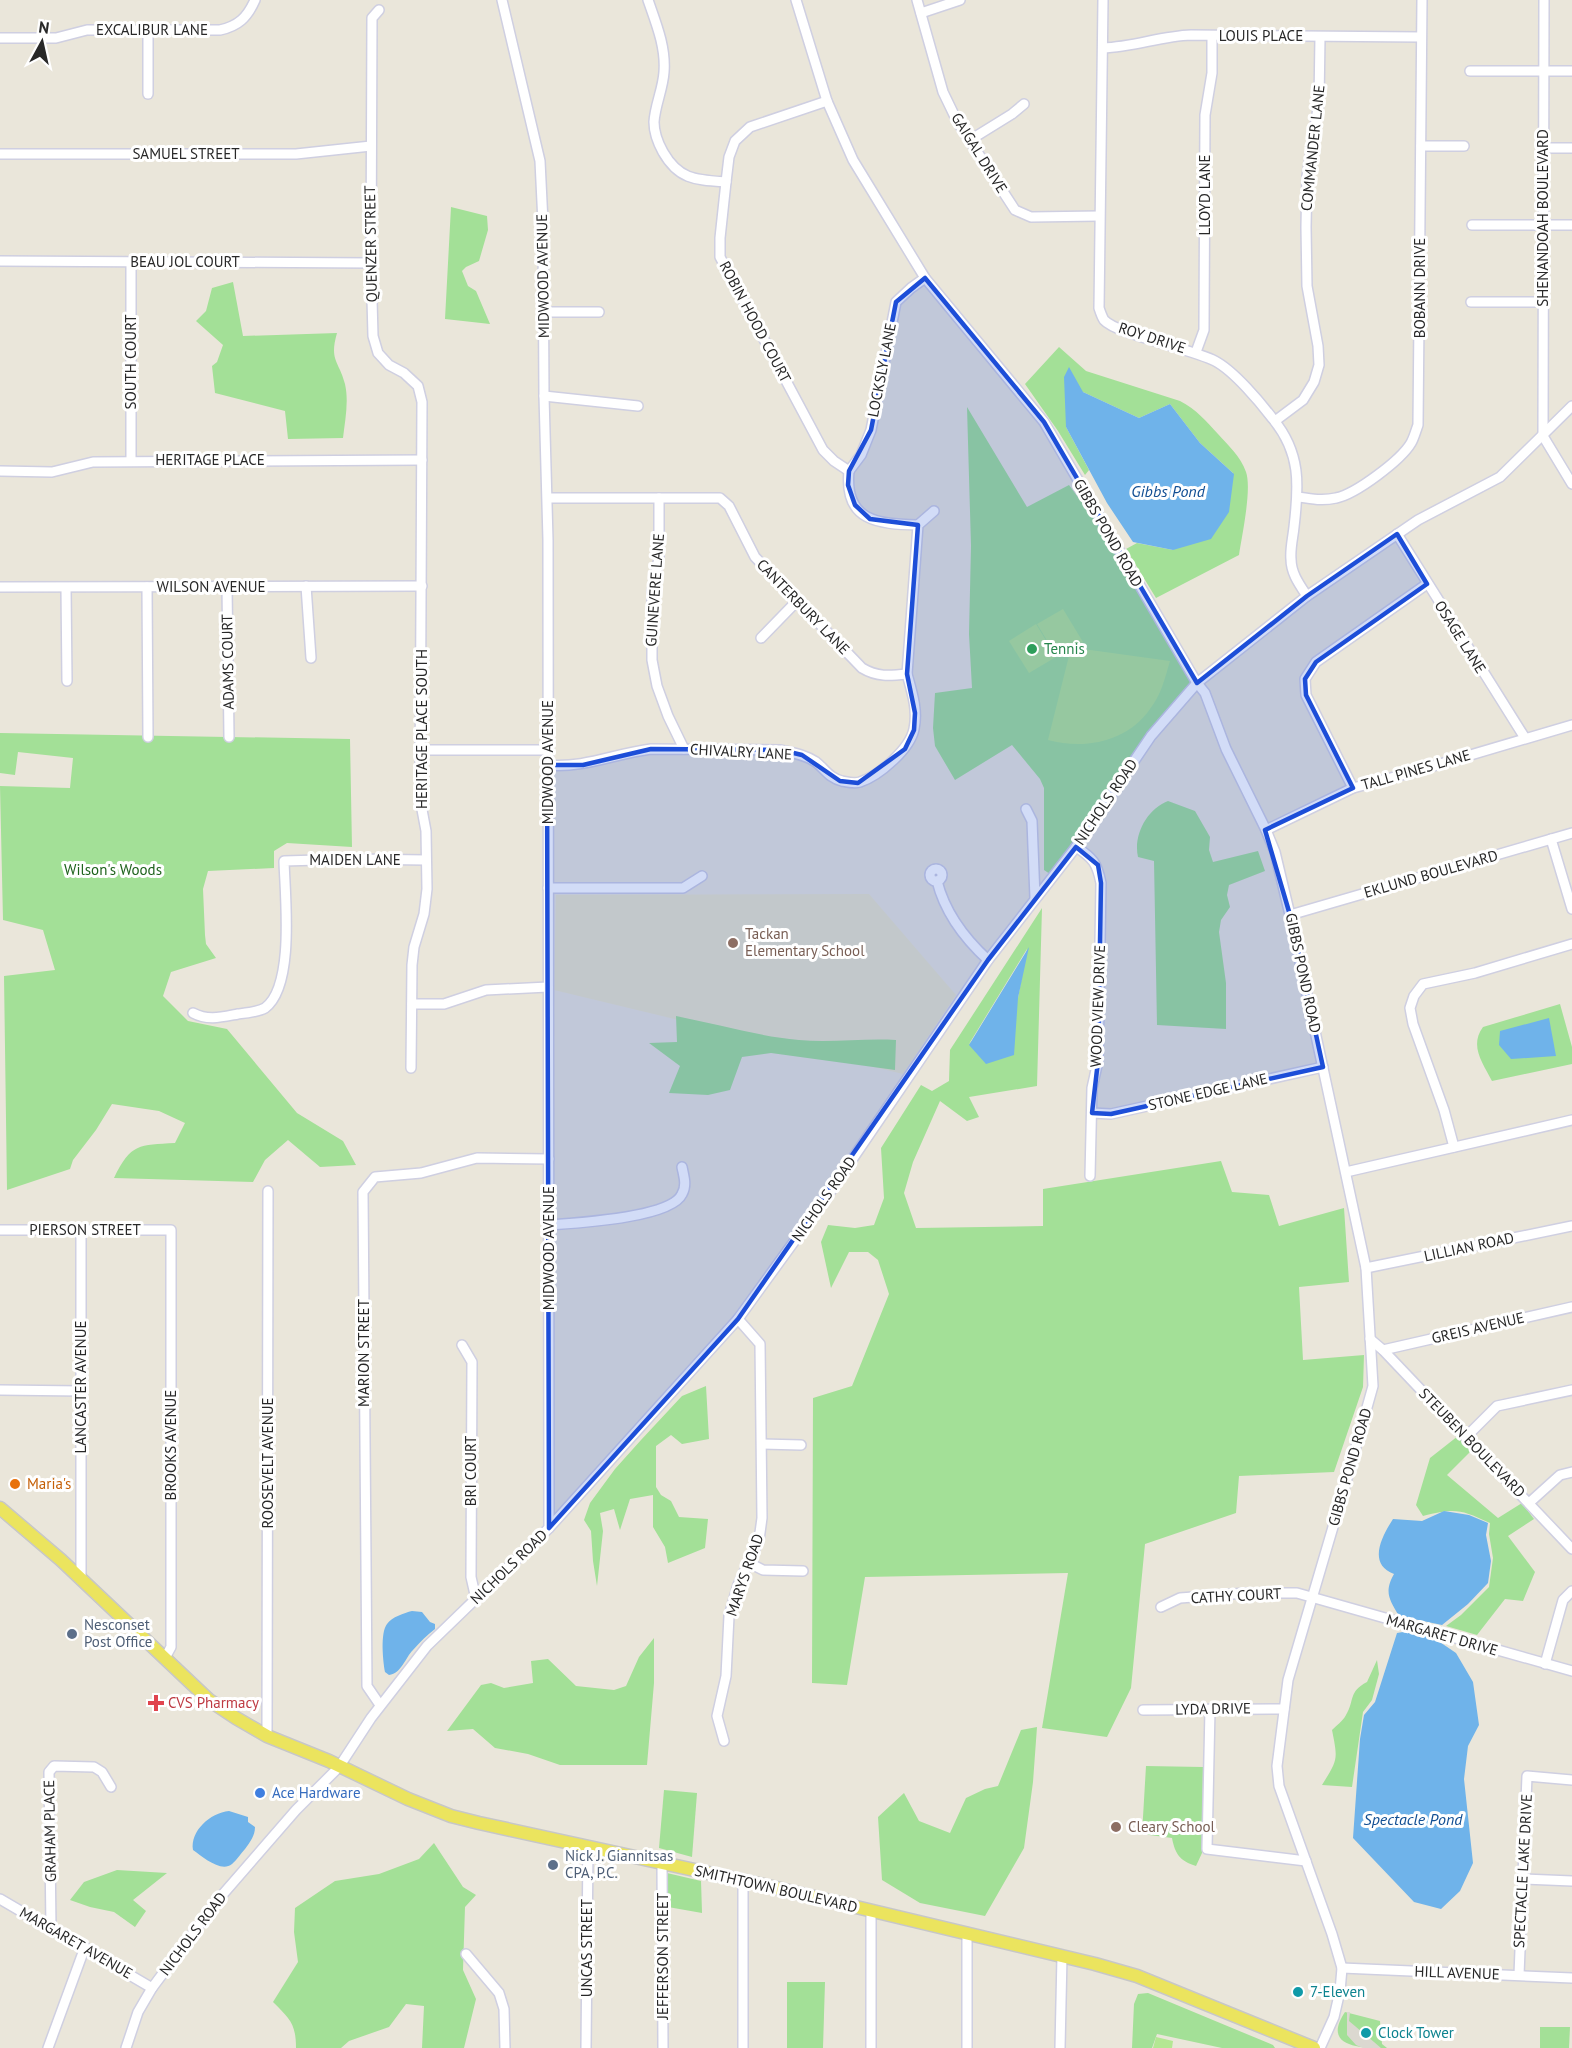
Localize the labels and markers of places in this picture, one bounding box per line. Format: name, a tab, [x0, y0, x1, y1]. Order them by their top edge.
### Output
place label: Tennis	[1044, 639, 1085, 658]
marker: Tennis	[1025, 642, 1039, 656]
place label: Tackan Elementary School	[745, 924, 865, 960]
marker: Tackan Elementary School	[726, 936, 740, 950]
place label: Maria's	[27, 1474, 71, 1493]
marker: Maria's	[8, 1477, 22, 1491]
place label: Nesconset Post Office	[84, 1615, 152, 1651]
marker: Nesconset Post Office	[65, 1627, 79, 1641]
place label: CVS Pharmacy	[168, 1693, 259, 1712]
marker: CVS Pharmacy	[149, 1696, 163, 1710]
place label: Ace Hardware	[272, 1783, 361, 1802]
marker: Ace Hardware	[253, 1786, 267, 1800]
place label: Cleary School	[1128, 1817, 1216, 1836]
marker: Cleary School	[1109, 1820, 1123, 1834]
place label: Nick J. Giannitsas CPA, P.C.	[565, 1846, 673, 1882]
marker: Nick J. Giannitsas CPA, P.C.	[546, 1858, 560, 1872]
place label: 7-Eleven	[1310, 1982, 1365, 2001]
marker: 7-Eleven	[1291, 1985, 1305, 1999]
place label: Clock Tower	[1378, 2023, 1454, 2042]
marker: Clock Tower	[1359, 2026, 1373, 2040]

